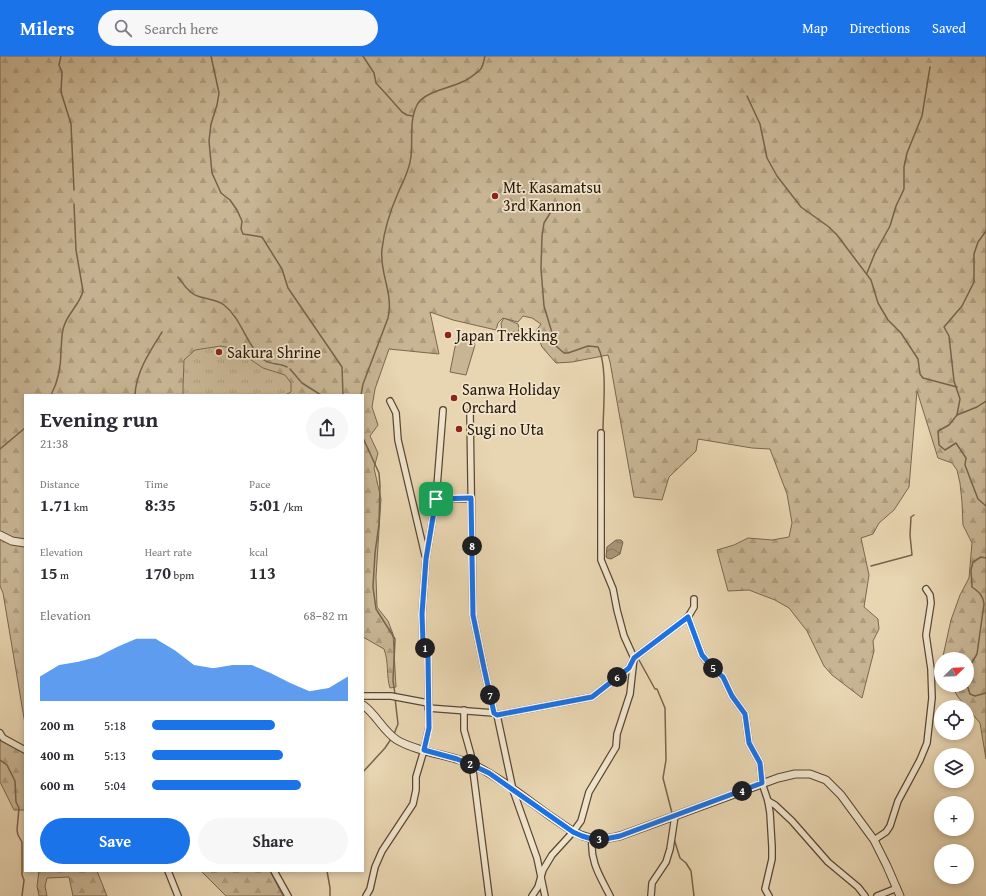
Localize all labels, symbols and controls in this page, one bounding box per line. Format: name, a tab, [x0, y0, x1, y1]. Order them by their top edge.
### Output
search box	[98, 10, 378, 46]
text: Milers	[20, 14, 74, 42]
icon: search	[112, 17, 134, 39]
text: Search here	[144, 18, 218, 39]
text: Map	[802, 18, 828, 38]
text: Directions	[850, 18, 910, 38]
text: Saved	[932, 18, 966, 38]
place label: Mt. Kasamatsu 3rd Kannon	[503, 175, 602, 217]
marker: Mt. Kasamatsu 3rd Kannon	[490, 191, 500, 201]
place label: Japan Trekking	[454, 323, 558, 347]
marker: Japan Trekking	[443, 330, 453, 340]
place label: Sakura Shrine	[227, 340, 321, 364]
marker: Sakura Shrine	[214, 347, 224, 357]
place label: Sanwa Holiday Orchard	[462, 377, 560, 419]
marker: Sanwa Holiday Orchard	[449, 393, 459, 403]
text: Evening run	[40, 403, 158, 435]
button: share	[306, 407, 348, 449]
place label: Sugi no Uta	[467, 417, 544, 441]
marker: Sugi no Uta	[454, 424, 464, 434]
text: 21:38	[40, 434, 68, 453]
text: Distance	[40, 476, 79, 492]
text: Time	[145, 476, 168, 492]
text: Pace	[249, 476, 270, 492]
pin	[419, 482, 453, 516]
icon: arrive	[425, 488, 447, 510]
text: 1.71	[40, 492, 71, 517]
text: 8:35	[145, 492, 176, 517]
text: 5:01	[249, 492, 281, 517]
text: km	[71, 499, 88, 515]
text: /km	[281, 499, 303, 515]
pin: 8	[462, 536, 482, 556]
text: 8	[469, 538, 475, 554]
text: Elevation	[40, 544, 83, 560]
text: Heart rate	[145, 544, 192, 560]
text: kcal	[249, 544, 268, 560]
text: 15	[40, 560, 58, 585]
text: 170	[145, 560, 171, 585]
text: 113	[249, 560, 276, 585]
text: m	[58, 567, 69, 583]
text: bpm	[171, 567, 194, 583]
text: Elevation	[40, 606, 91, 625]
text: 68–82 m	[303, 606, 348, 625]
pin: 1	[415, 638, 435, 658]
text: 1	[422, 640, 428, 656]
north arrow	[934, 652, 974, 692]
map controls	[934, 652, 974, 884]
pin: 5	[703, 658, 723, 678]
text: 5	[710, 660, 716, 676]
pin: 6	[607, 667, 627, 687]
text: 6	[614, 669, 620, 685]
pin: 7	[480, 685, 500, 705]
text: 7	[487, 687, 493, 703]
button: locate	[934, 700, 974, 740]
text: 200 m	[40, 716, 74, 735]
text: 5:18	[104, 716, 126, 735]
text: 400 m	[40, 746, 74, 765]
text: 5:13	[104, 746, 126, 765]
button: layers	[934, 748, 974, 788]
pin: 2	[460, 754, 480, 774]
text: 2	[467, 756, 473, 772]
text: 600 m	[40, 776, 74, 795]
text: 5:04	[104, 776, 126, 795]
pin: 4	[732, 781, 752, 801]
text: 4	[739, 783, 745, 799]
button: +	[934, 796, 974, 836]
button: Save	[40, 818, 190, 864]
button: Share	[198, 818, 348, 864]
pin: 3	[589, 829, 609, 849]
text: 3	[596, 831, 602, 847]
button: −	[934, 844, 974, 884]

